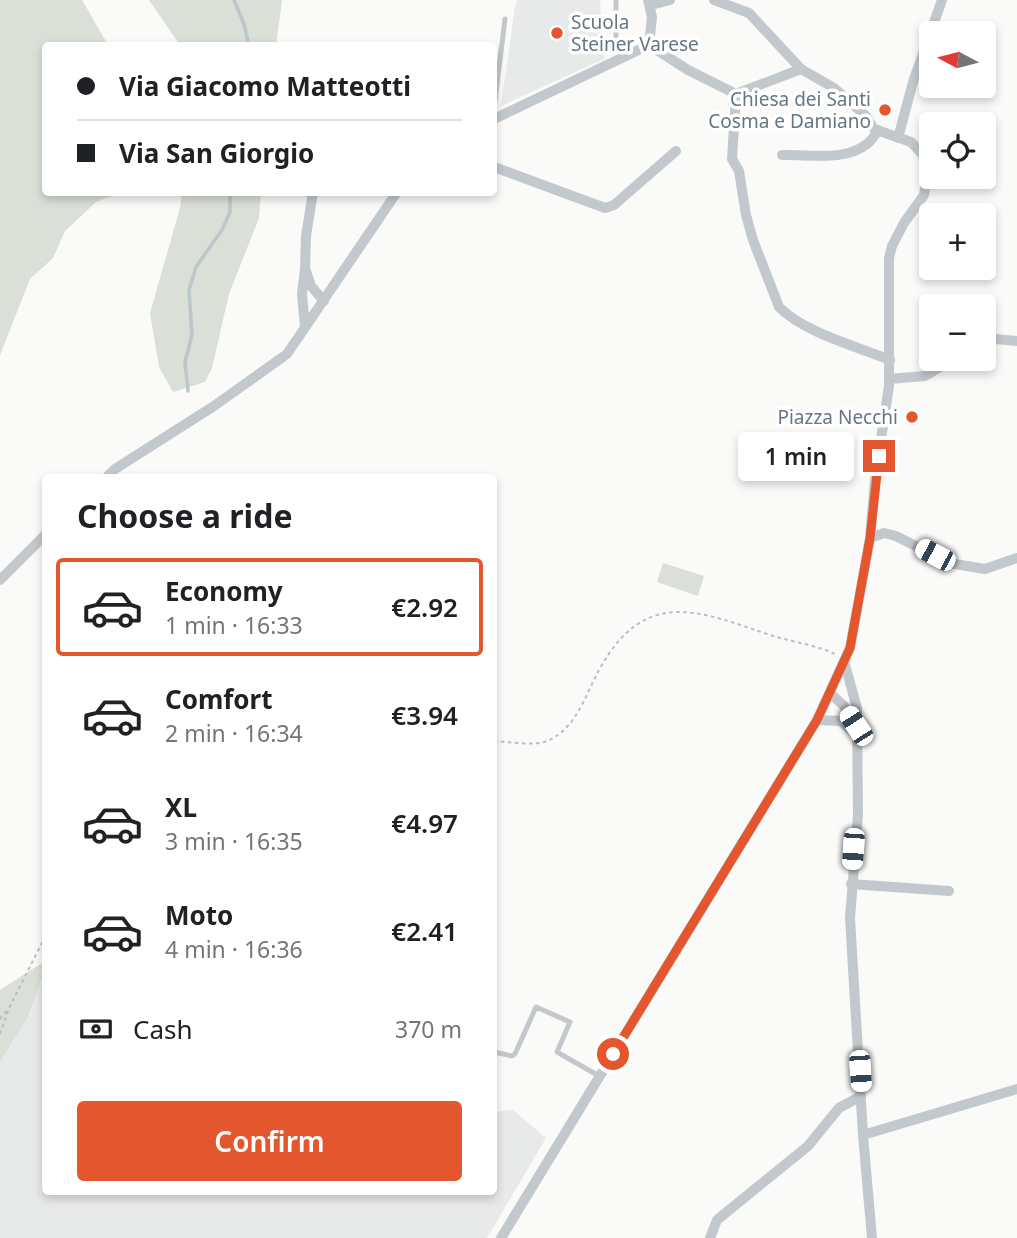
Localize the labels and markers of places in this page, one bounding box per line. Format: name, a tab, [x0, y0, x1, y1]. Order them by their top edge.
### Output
place label: Scuola Steiner Varese	[571, 9, 699, 57]
marker: Scuola Steiner Varese	[549, 25, 565, 41]
place label: Chiesa dei Santi Cosma e Damiano	[708, 86, 871, 134]
marker: Chiesa dei Santi Cosma e Damiano	[877, 102, 893, 118]
place label: Piazza Necchi	[777, 404, 898, 430]
marker: Piazza Necchi	[904, 409, 920, 425]

